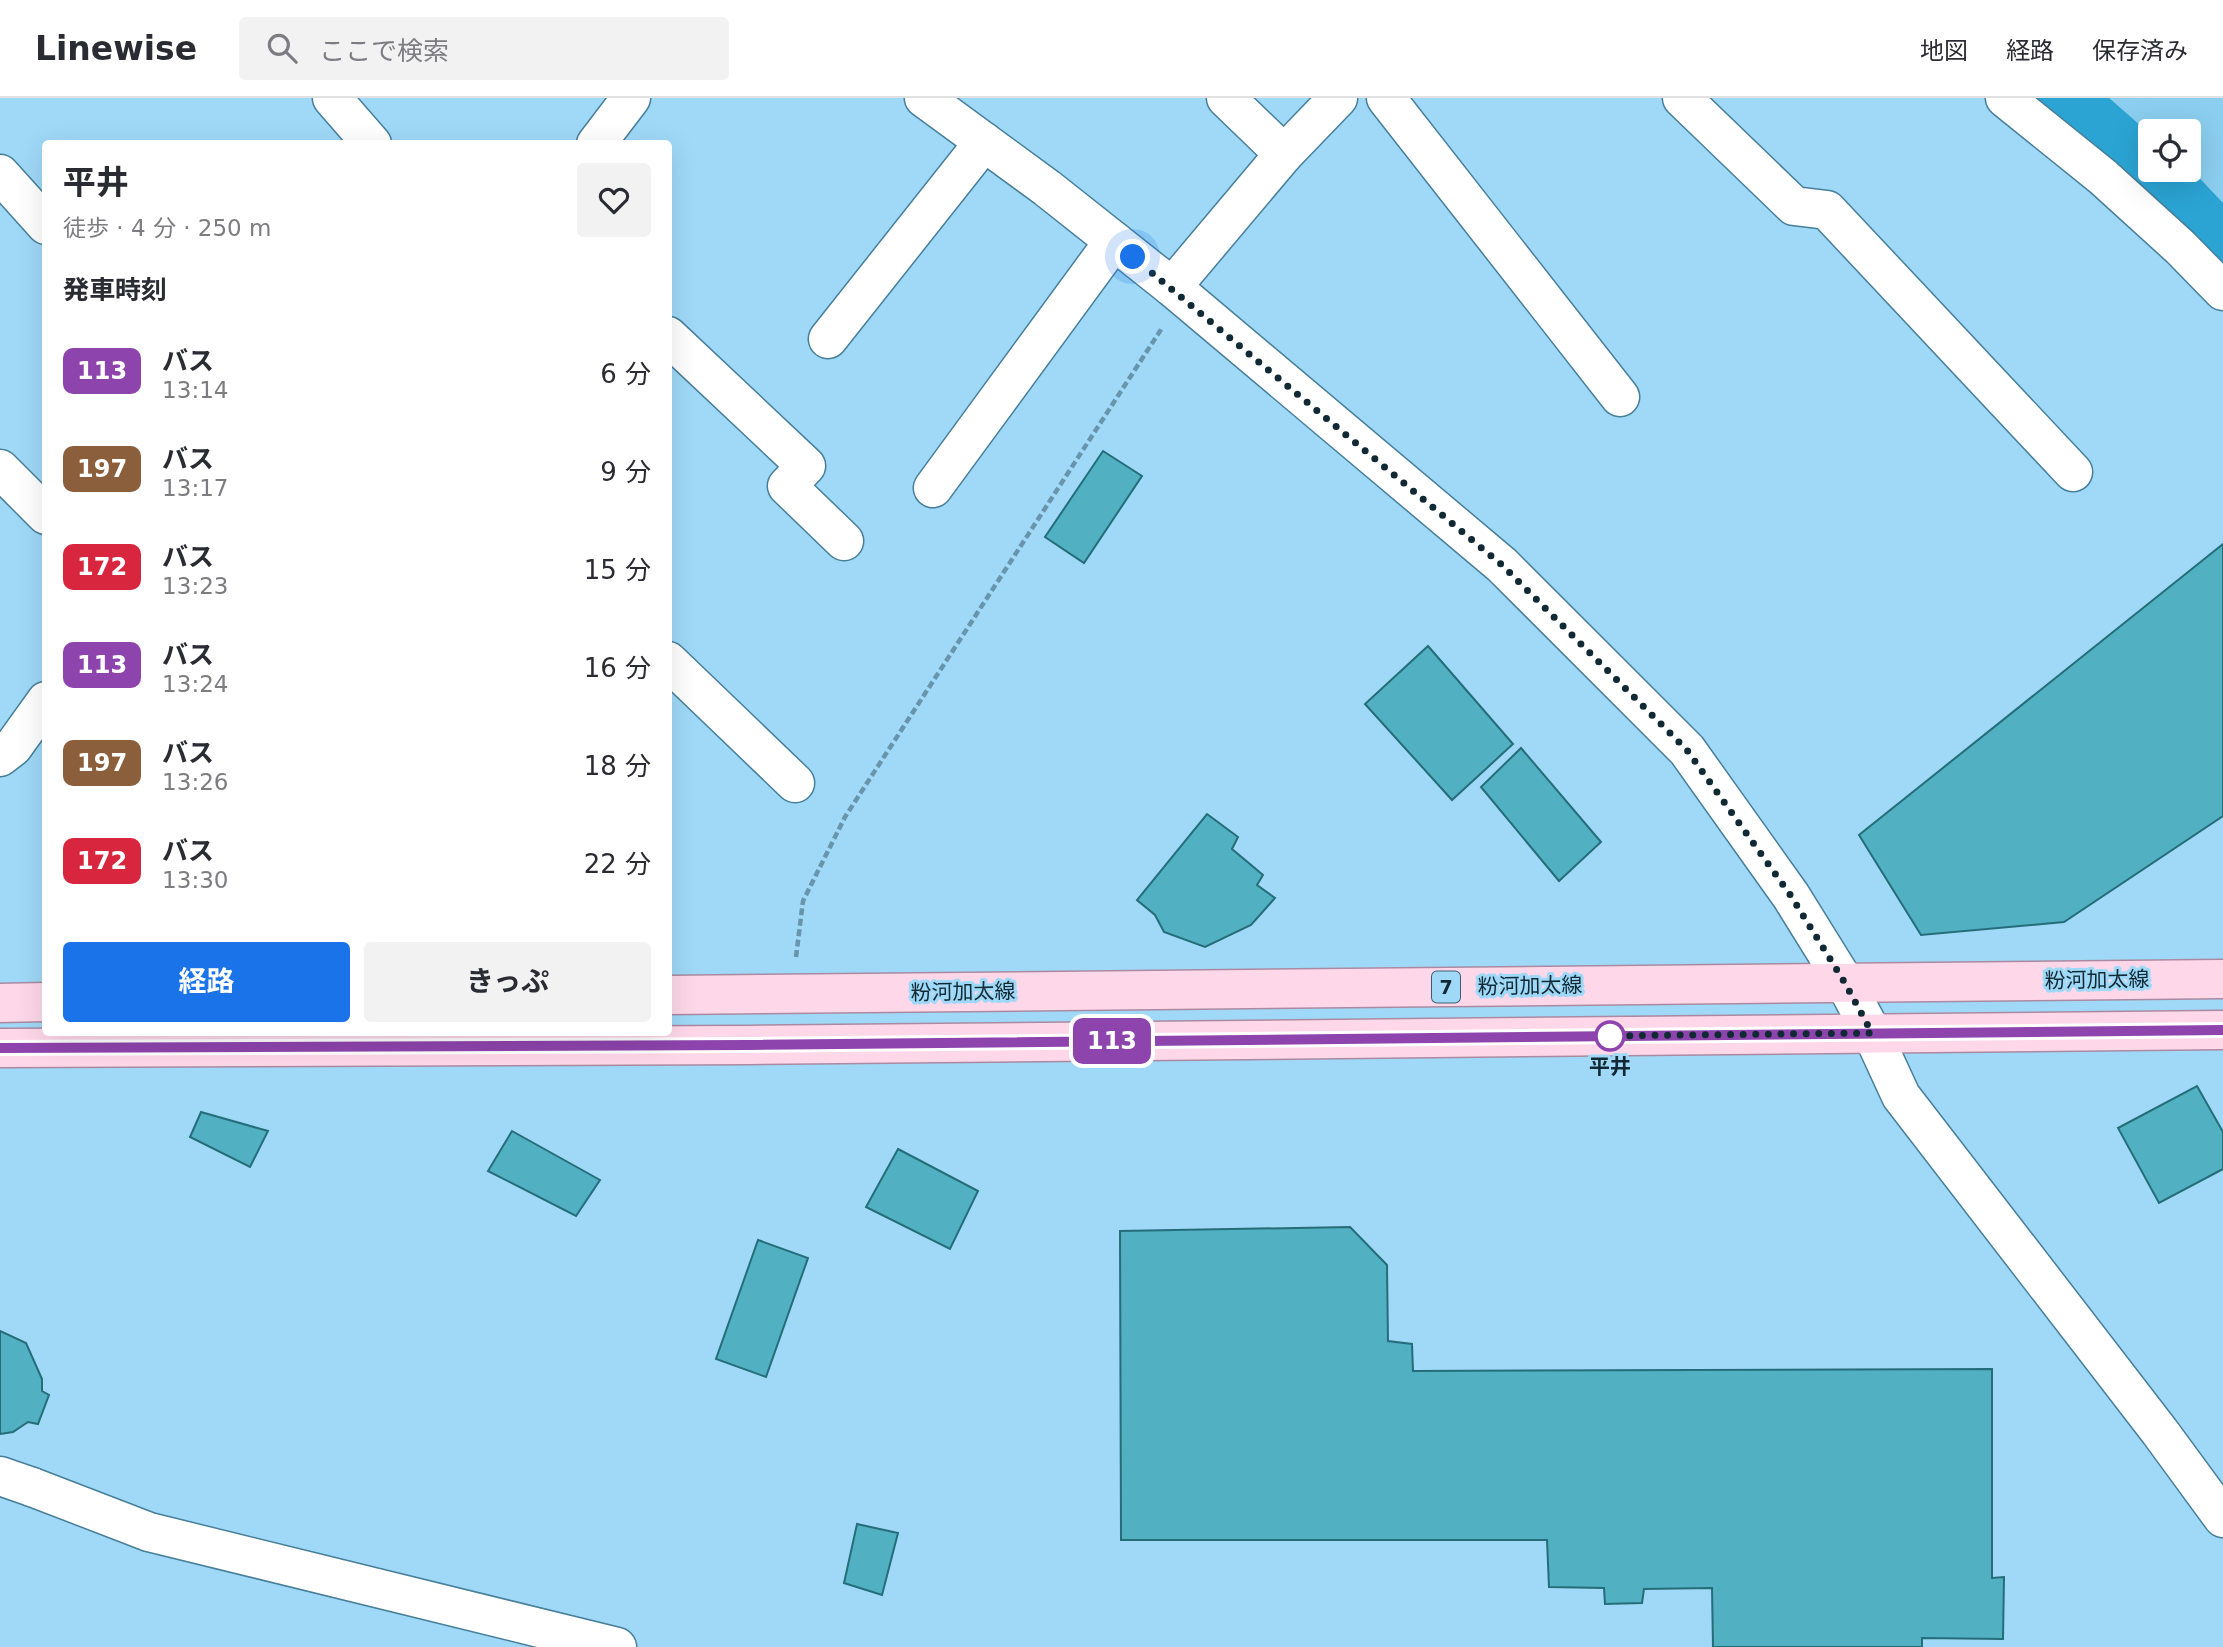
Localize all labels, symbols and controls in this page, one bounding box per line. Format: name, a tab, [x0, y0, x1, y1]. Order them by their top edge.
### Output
search box	[239, 17, 729, 80]
text: Linewise	[35, 29, 197, 68]
icon: search	[263, 29, 301, 67]
text: ここで検索	[319, 36, 449, 66]
text: 地図	[1920, 37, 1968, 65]
text: 経路	[2006, 37, 2054, 65]
text: 保存済み	[2092, 37, 2188, 65]
map controls	[2138, 119, 2201, 182]
button: locate	[2138, 119, 2201, 182]
text: 平井	[63, 163, 129, 202]
button: heart	[577, 163, 651, 237]
text: 徒歩 · 4 分 · 250 m	[63, 215, 271, 241]
your location	[1115, 239, 1150, 274]
text: 発車時刻	[63, 275, 167, 305]
text: バス	[162, 346, 214, 376]
text: 113	[77, 357, 127, 385]
text: 6 分	[600, 359, 651, 389]
text: 13:14	[162, 377, 228, 403]
text: バス	[162, 444, 214, 474]
text: 197	[77, 455, 127, 483]
text: 9 分	[600, 457, 651, 487]
text: 13:17	[162, 475, 228, 501]
text: バス	[162, 542, 214, 572]
text: 172	[77, 553, 127, 581]
text: 15 分	[584, 555, 651, 585]
text: 13:23	[162, 573, 228, 599]
text: バス	[162, 640, 214, 670]
text: 113	[77, 651, 127, 679]
text: 16 分	[584, 653, 651, 683]
text: 13:24	[162, 671, 228, 697]
text: バス	[162, 738, 214, 768]
text: 197	[77, 749, 127, 777]
text: 18 分	[584, 751, 651, 781]
text: 13:26	[162, 769, 228, 795]
text: バス	[162, 836, 214, 866]
text: 172	[77, 847, 127, 875]
text: 22 分	[584, 849, 651, 879]
text: 13:30	[162, 867, 228, 893]
button: 経路	[63, 942, 350, 1022]
button: きっぷ	[364, 942, 651, 1022]
street label: 粉河加太線	[2044, 967, 2150, 993]
road number: 7	[1432, 972, 1460, 1002]
street label: 粉河加太線	[1477, 973, 1583, 999]
street label: 粉河加太線	[910, 979, 1016, 1005]
line badge: 113	[1072, 1018, 1152, 1064]
marker: 平井	[1595, 1021, 1625, 1051]
text: 113	[1087, 1027, 1137, 1055]
place label: 平井	[1589, 1055, 1631, 1079]

